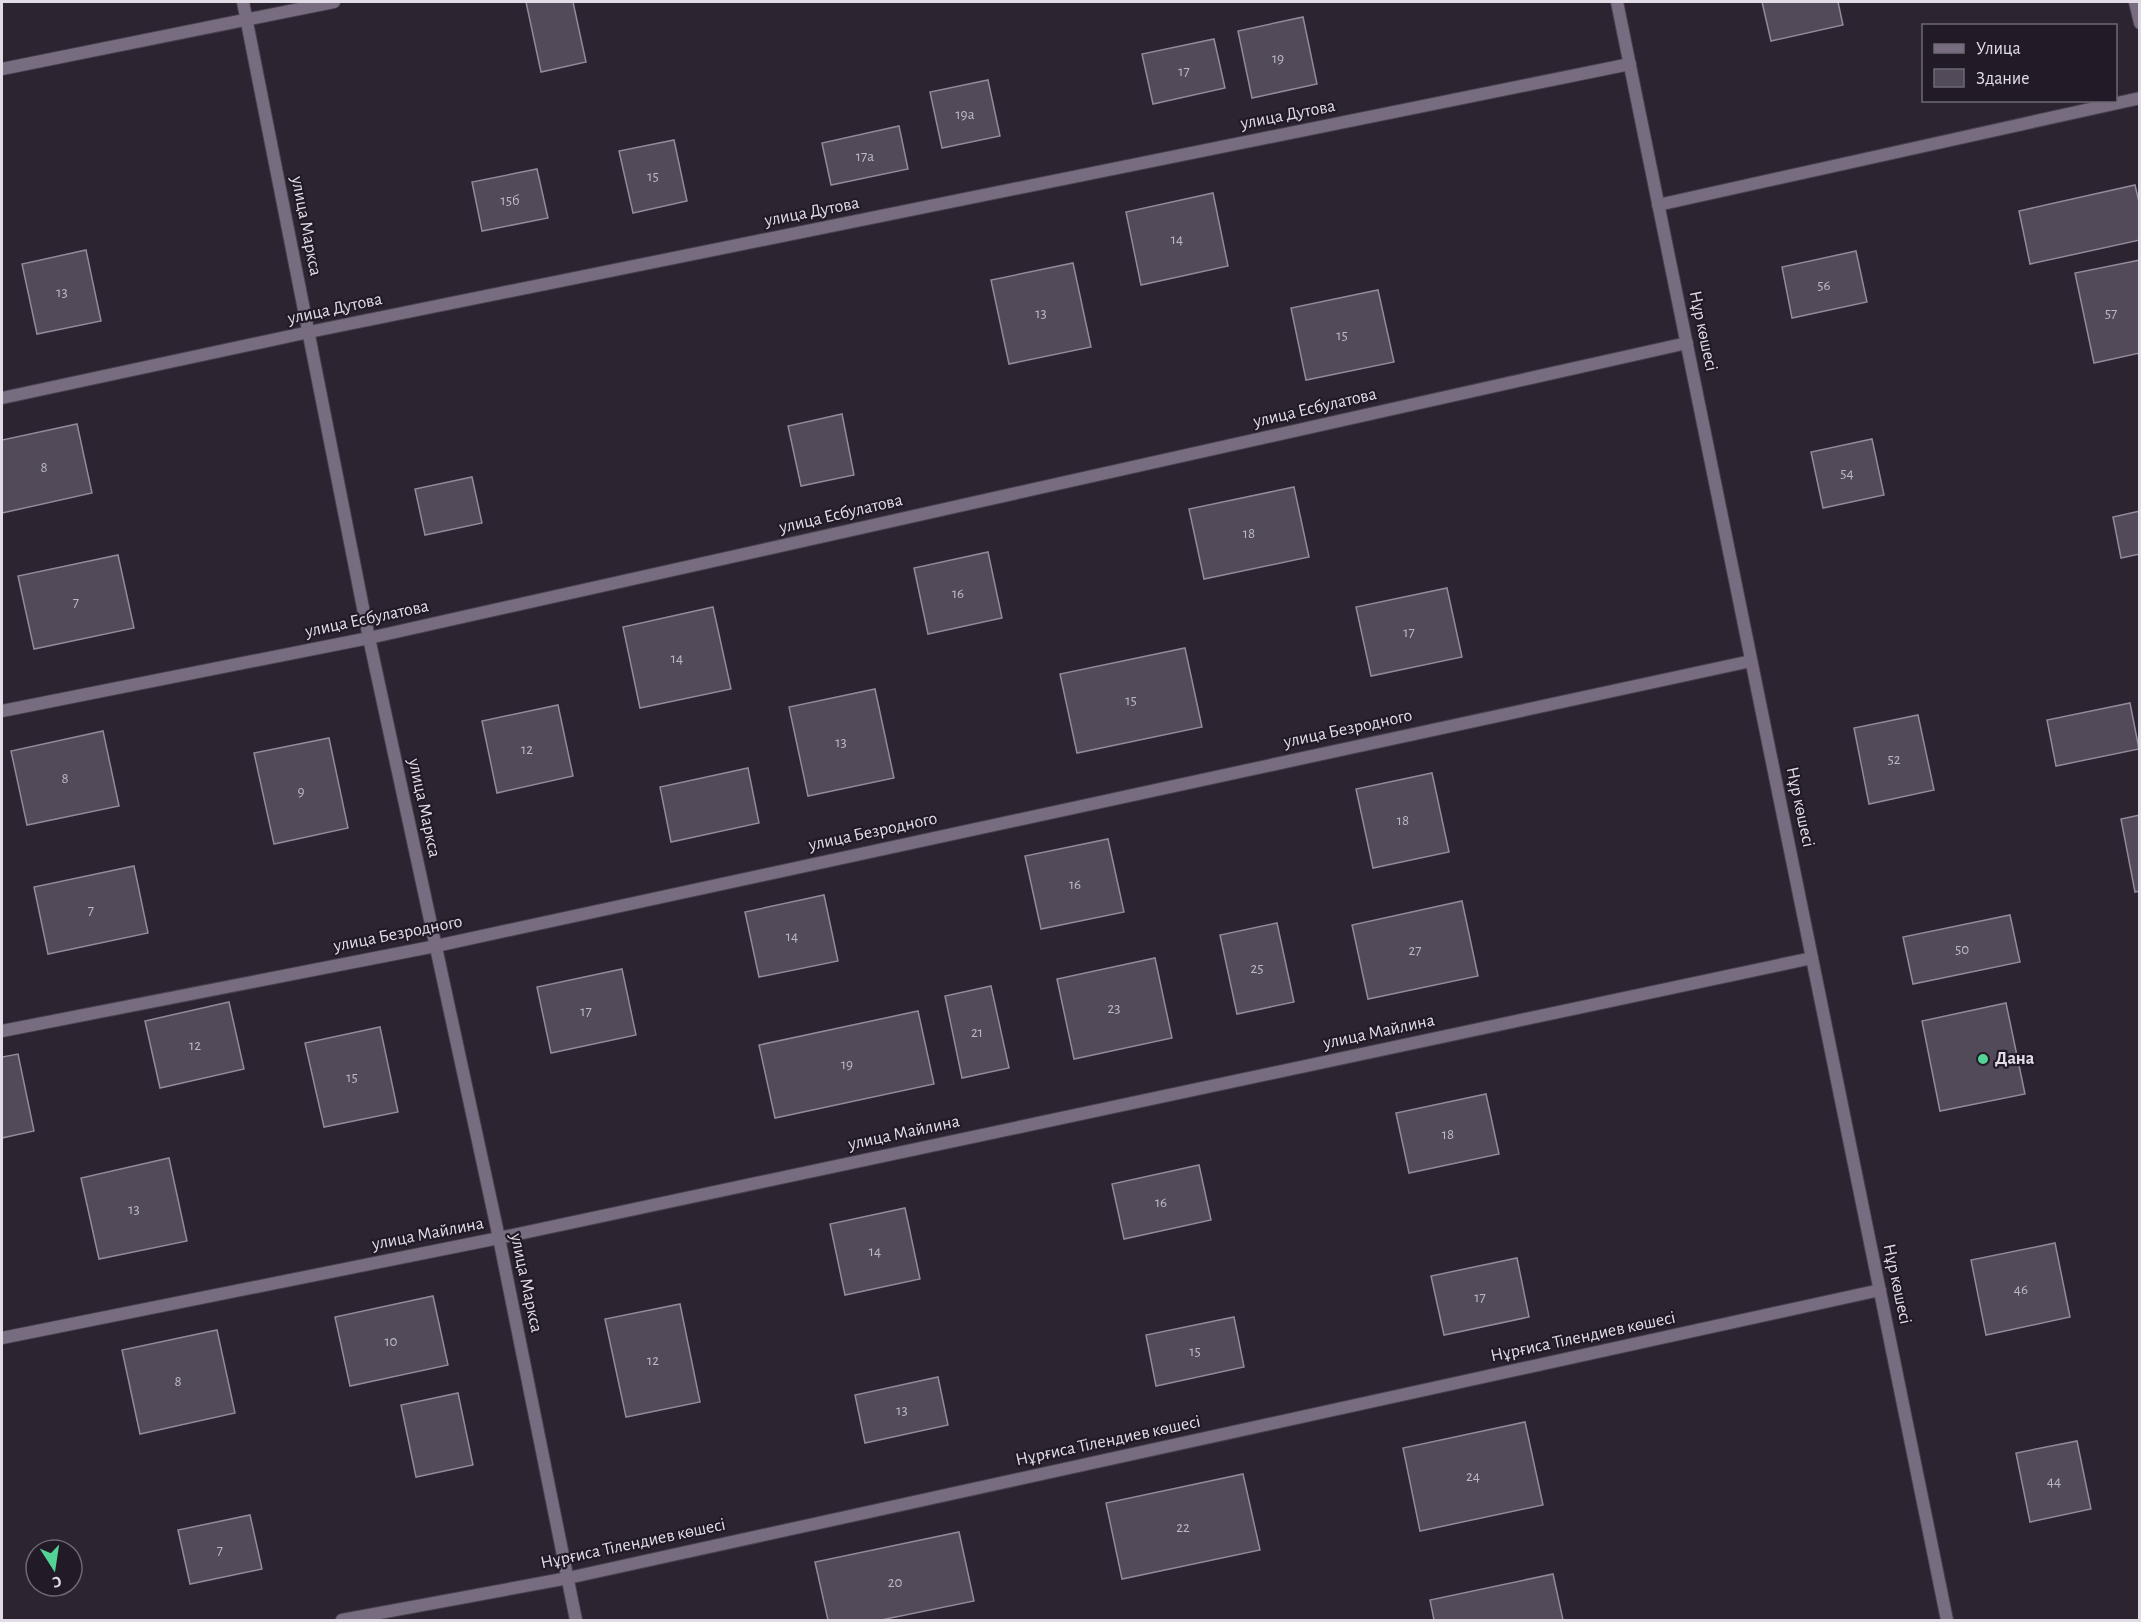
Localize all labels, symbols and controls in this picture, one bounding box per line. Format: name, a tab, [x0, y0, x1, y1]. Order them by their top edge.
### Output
legend	[1922, 24, 2117, 102]
text: Улица	[1976, 40, 2021, 58]
house number: 19	[1272, 51, 1284, 66]
house number: 17	[1178, 64, 1190, 79]
text: Здание	[1976, 70, 2030, 88]
street label: улица Дутова	[1238, 97, 1337, 133]
house number: 19а	[955, 107, 975, 122]
house number: 17а	[856, 149, 874, 164]
house number: 15	[647, 169, 659, 184]
street label: улица Маркса	[287, 174, 324, 277]
house number: 15б	[501, 193, 519, 208]
street label: улица Дутова	[762, 194, 861, 230]
house number: 14	[1171, 232, 1183, 247]
house number: 56	[1817, 278, 1831, 293]
house number: 13	[56, 285, 68, 300]
street label: Нұр көшесі	[1686, 289, 1720, 373]
street label: улица Дутова	[285, 290, 384, 328]
house number: 13	[1035, 306, 1047, 321]
house number: 57	[2105, 306, 2117, 321]
house number: 15	[1336, 328, 1348, 343]
street label: улица Есбулатова	[1250, 384, 1378, 431]
house number: 8	[40, 460, 48, 475]
house number: 54	[1840, 466, 1854, 481]
street label: улица Есбулатова	[776, 490, 904, 537]
house number: 18	[1243, 526, 1255, 541]
house number: 16	[952, 586, 964, 601]
house number: 7	[73, 595, 79, 610]
street label: улица Есбулатова	[302, 596, 430, 641]
house number: 17	[1403, 625, 1415, 640]
house number: 14	[671, 651, 683, 666]
house number: 15	[1125, 693, 1137, 708]
street label: улица Безродного	[1281, 707, 1414, 752]
house number: 13	[835, 735, 847, 750]
house number: 12	[521, 742, 533, 757]
house number: 52	[1887, 752, 1901, 767]
street label: улица Маркса	[405, 756, 443, 859]
street label: Нұр көшесі	[1783, 765, 1817, 849]
house number: 8	[61, 771, 69, 786]
house number: 9	[297, 784, 305, 799]
street label: улица Безродного	[806, 810, 939, 855]
house number: 18	[1397, 813, 1409, 828]
house number: 16	[1069, 877, 1081, 892]
house number: 7	[88, 903, 94, 918]
street label: улица Безродного	[331, 913, 464, 956]
house number: 14	[786, 929, 798, 944]
house number: 50	[1955, 942, 1969, 957]
house number: 27	[1408, 943, 1422, 958]
house number: 25	[1250, 961, 1264, 976]
house number: 23	[1107, 1001, 1121, 1016]
house number: 17	[580, 1004, 592, 1019]
street label: улица Майлина	[1321, 1011, 1436, 1053]
house number: 21	[971, 1025, 983, 1040]
house number: 12	[189, 1038, 201, 1053]
place label: Дана	[1995, 1050, 2035, 1068]
marker: Дана	[1976, 1052, 1990, 1066]
house number: 19	[841, 1057, 853, 1072]
house number: 15	[346, 1070, 358, 1085]
street label: улица Майлина	[846, 1112, 961, 1154]
house number: 18	[1442, 1127, 1454, 1142]
house number: 16	[1155, 1195, 1167, 1210]
house number: 13	[128, 1202, 140, 1217]
street label: улица Майлина	[370, 1214, 485, 1254]
street label: улица Маркса	[507, 1231, 545, 1334]
street label: Нұр көшесі	[1880, 1242, 1914, 1326]
house number: 14	[869, 1244, 881, 1259]
house number: 46	[2014, 1282, 2028, 1297]
house number: 17	[1474, 1290, 1486, 1305]
street label: Нұрғиса Тілендиев көшесі	[1489, 1309, 1677, 1365]
house number: 10	[384, 1334, 398, 1349]
house number: 15	[1189, 1344, 1201, 1359]
house number: 12	[647, 1353, 659, 1368]
house number: 8	[174, 1374, 182, 1389]
house number: 13	[896, 1403, 908, 1418]
street label: Нұрғиса Тілендиев көшесі	[1014, 1413, 1202, 1469]
house number: 24	[1466, 1469, 1480, 1484]
house number: 44	[2047, 1474, 2061, 1489]
street label: Нұрғиса Тілендиев көшесі	[539, 1516, 727, 1572]
house number: 22	[1176, 1520, 1190, 1535]
north arrow	[24, 1538, 84, 1598]
house number: 7	[217, 1543, 223, 1558]
text: С	[51, 1573, 63, 1590]
house number: 20	[888, 1575, 902, 1590]

